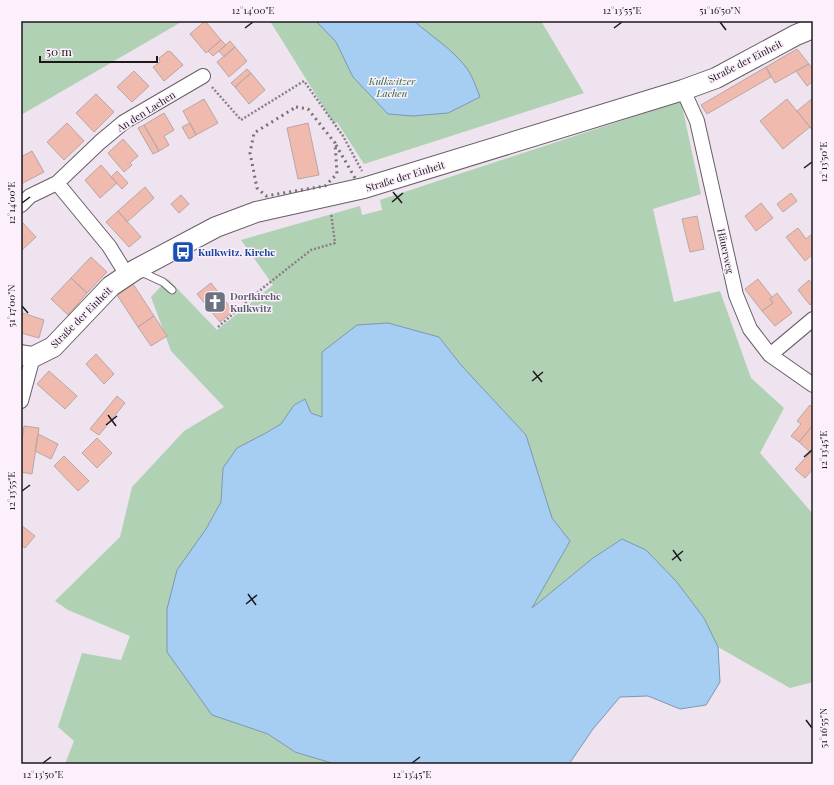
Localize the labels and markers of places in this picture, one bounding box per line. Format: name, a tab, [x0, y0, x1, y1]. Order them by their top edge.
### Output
bus stop icon: Kulkwitz, Kirche	[170, 239, 196, 265]
place label: Kulkwitz, Kirche	[198, 245, 275, 259]
church icon: Dorfkirche Kulkwitz	[202, 289, 228, 315]
place label: Dorfkirche Kulkwitz	[230, 289, 281, 315]

